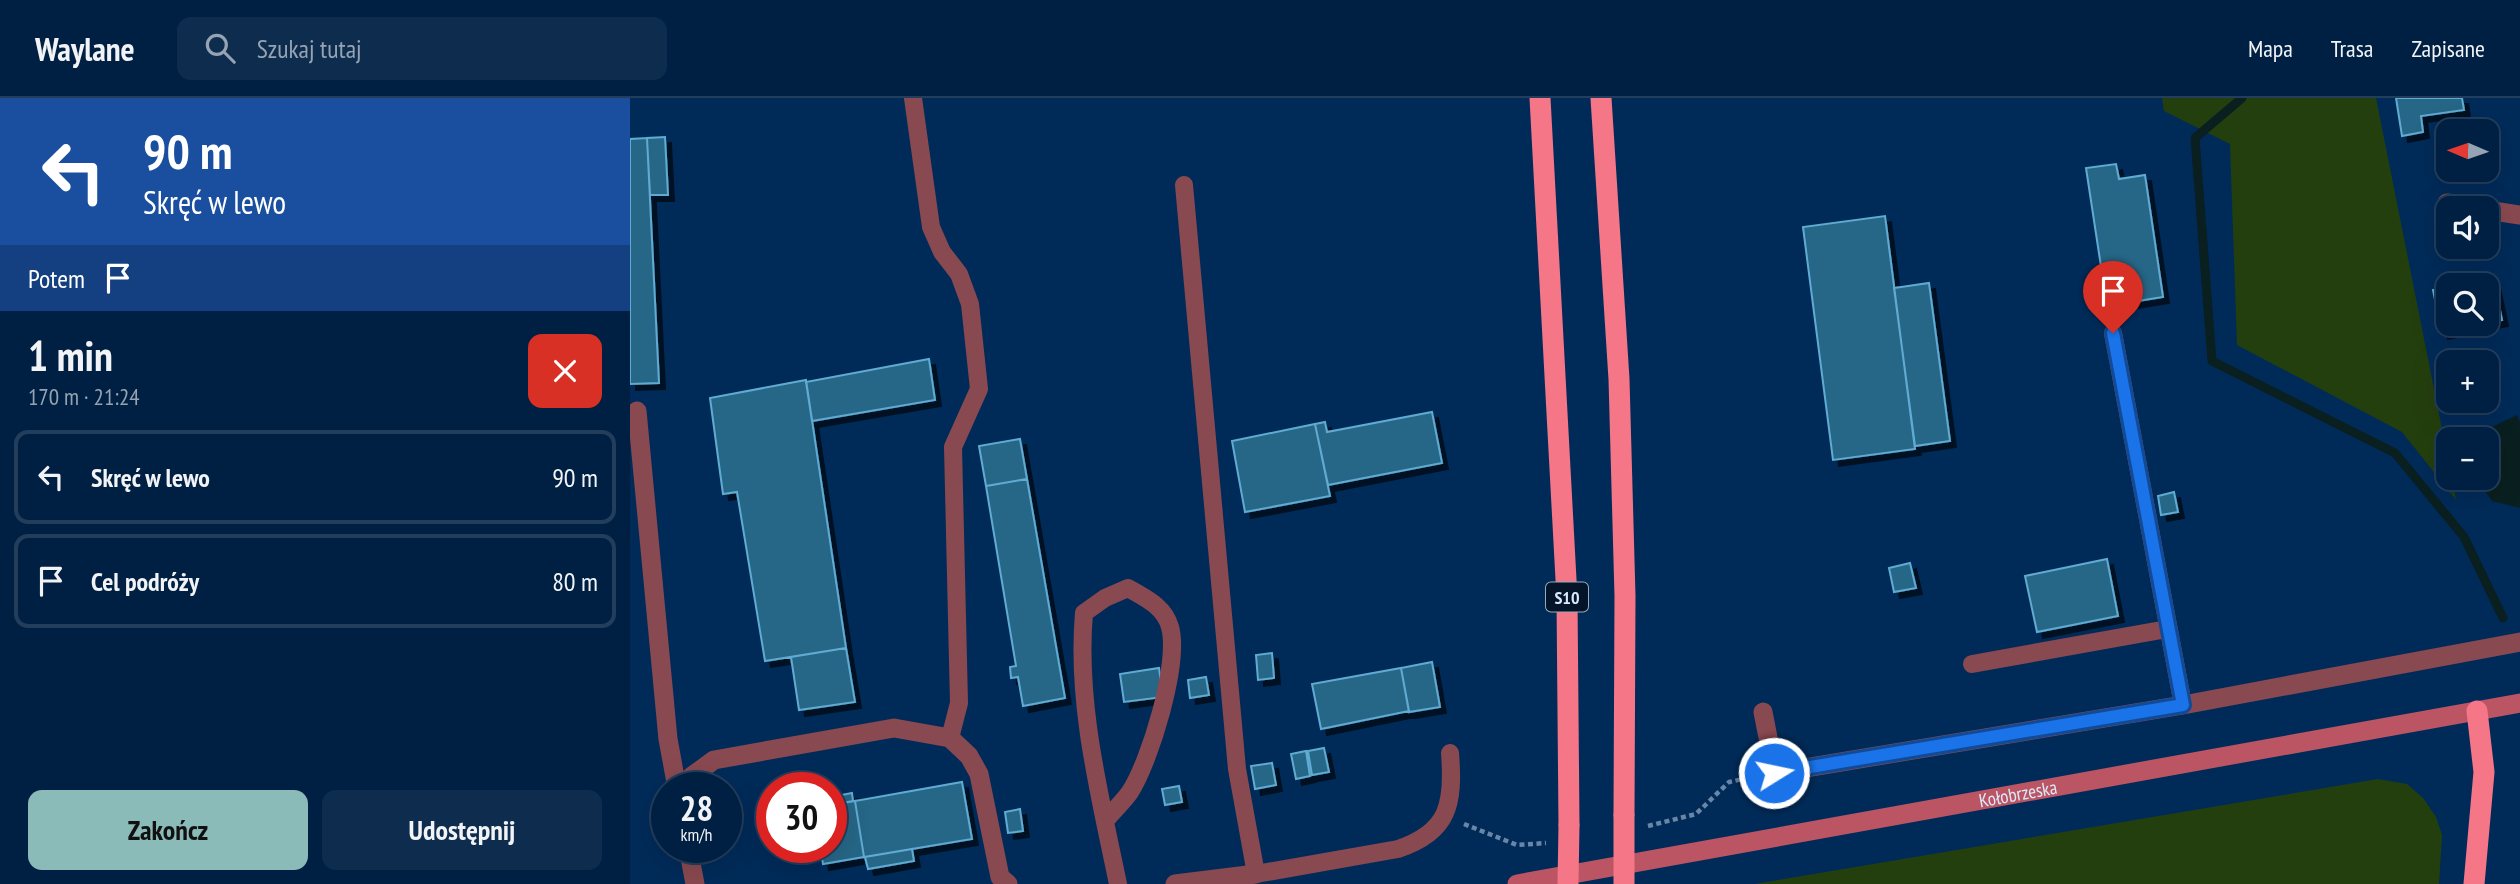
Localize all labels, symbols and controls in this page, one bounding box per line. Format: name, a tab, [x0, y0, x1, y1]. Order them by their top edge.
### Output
search box	[177, 17, 667, 80]
text: Waylane	[35, 27, 135, 70]
icon: search	[201, 29, 239, 67]
text: Szukaj tutaj	[257, 32, 362, 65]
text: Mapa	[2248, 33, 2293, 64]
text: Trasa	[2331, 33, 2373, 64]
text: Zapisane	[2411, 33, 2485, 64]
text: 90 m	[143, 119, 232, 183]
north arrow	[2436, 119, 2499, 182]
map controls	[2436, 119, 2499, 490]
icon: left	[28, 126, 119, 217]
text: Skręć w lewo	[143, 181, 286, 223]
button: sound	[2436, 196, 2499, 259]
icon: arrive	[99, 259, 137, 297]
pin	[2083, 261, 2143, 333]
text: Potem	[28, 262, 85, 295]
icon: arrive	[2094, 272, 2132, 310]
button: search	[2436, 273, 2499, 336]
text: 1 min	[28, 328, 113, 383]
button: close	[528, 334, 602, 408]
button: +	[2436, 350, 2499, 413]
text: 170 m · 21:24	[28, 382, 140, 411]
button: −	[2436, 427, 2499, 490]
icon: left	[32, 458, 70, 496]
text: Skręć w lewo	[91, 461, 210, 494]
text: 90 m	[552, 461, 598, 494]
icon: arrive	[32, 562, 70, 600]
text: Cel podróży	[91, 565, 199, 598]
text: 80 m	[552, 565, 598, 598]
road number: S10	[1546, 583, 1588, 612]
position arrow	[1737, 736, 1811, 810]
speed limit sign: 30	[756, 772, 847, 863]
street label: Kołobrzeska	[1977, 775, 2059, 812]
text: 28	[680, 785, 713, 831]
button: Zakończ	[28, 790, 308, 870]
button: Udostępnij	[322, 790, 602, 870]
text: km/h	[681, 823, 712, 846]

